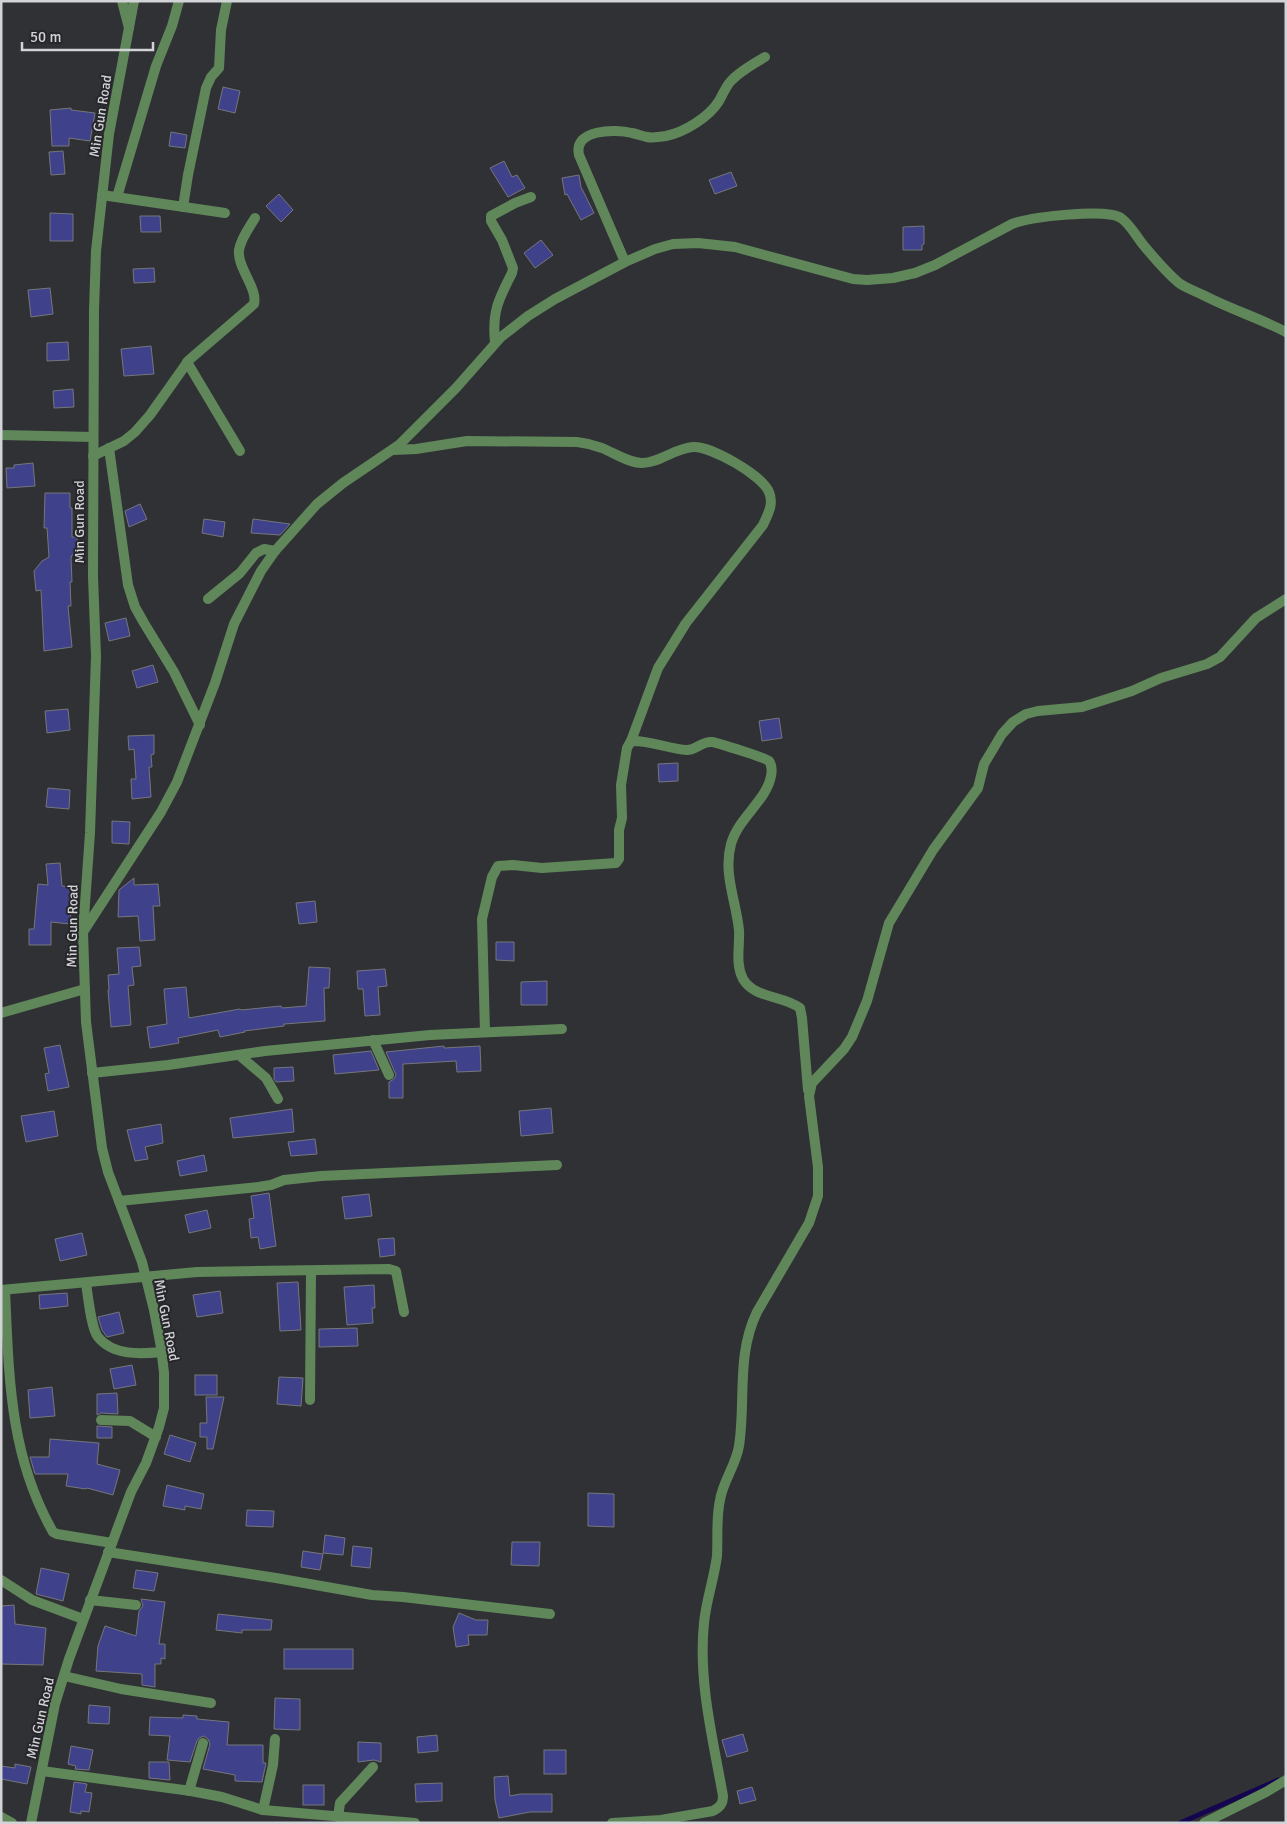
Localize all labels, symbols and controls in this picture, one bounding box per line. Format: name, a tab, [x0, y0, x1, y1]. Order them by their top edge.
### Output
scale bar	[22, 20, 154, 52]
text: 50 m	[30, 28, 61, 46]
street label: Min Gun Road	[86, 74, 115, 158]
street label: Min Gun Road	[71, 480, 88, 564]
street label: Min Gun Road	[63, 884, 82, 968]
street label: Min Gun Road	[150, 1278, 183, 1363]
street label: Min Gun Road	[23, 1676, 58, 1761]

